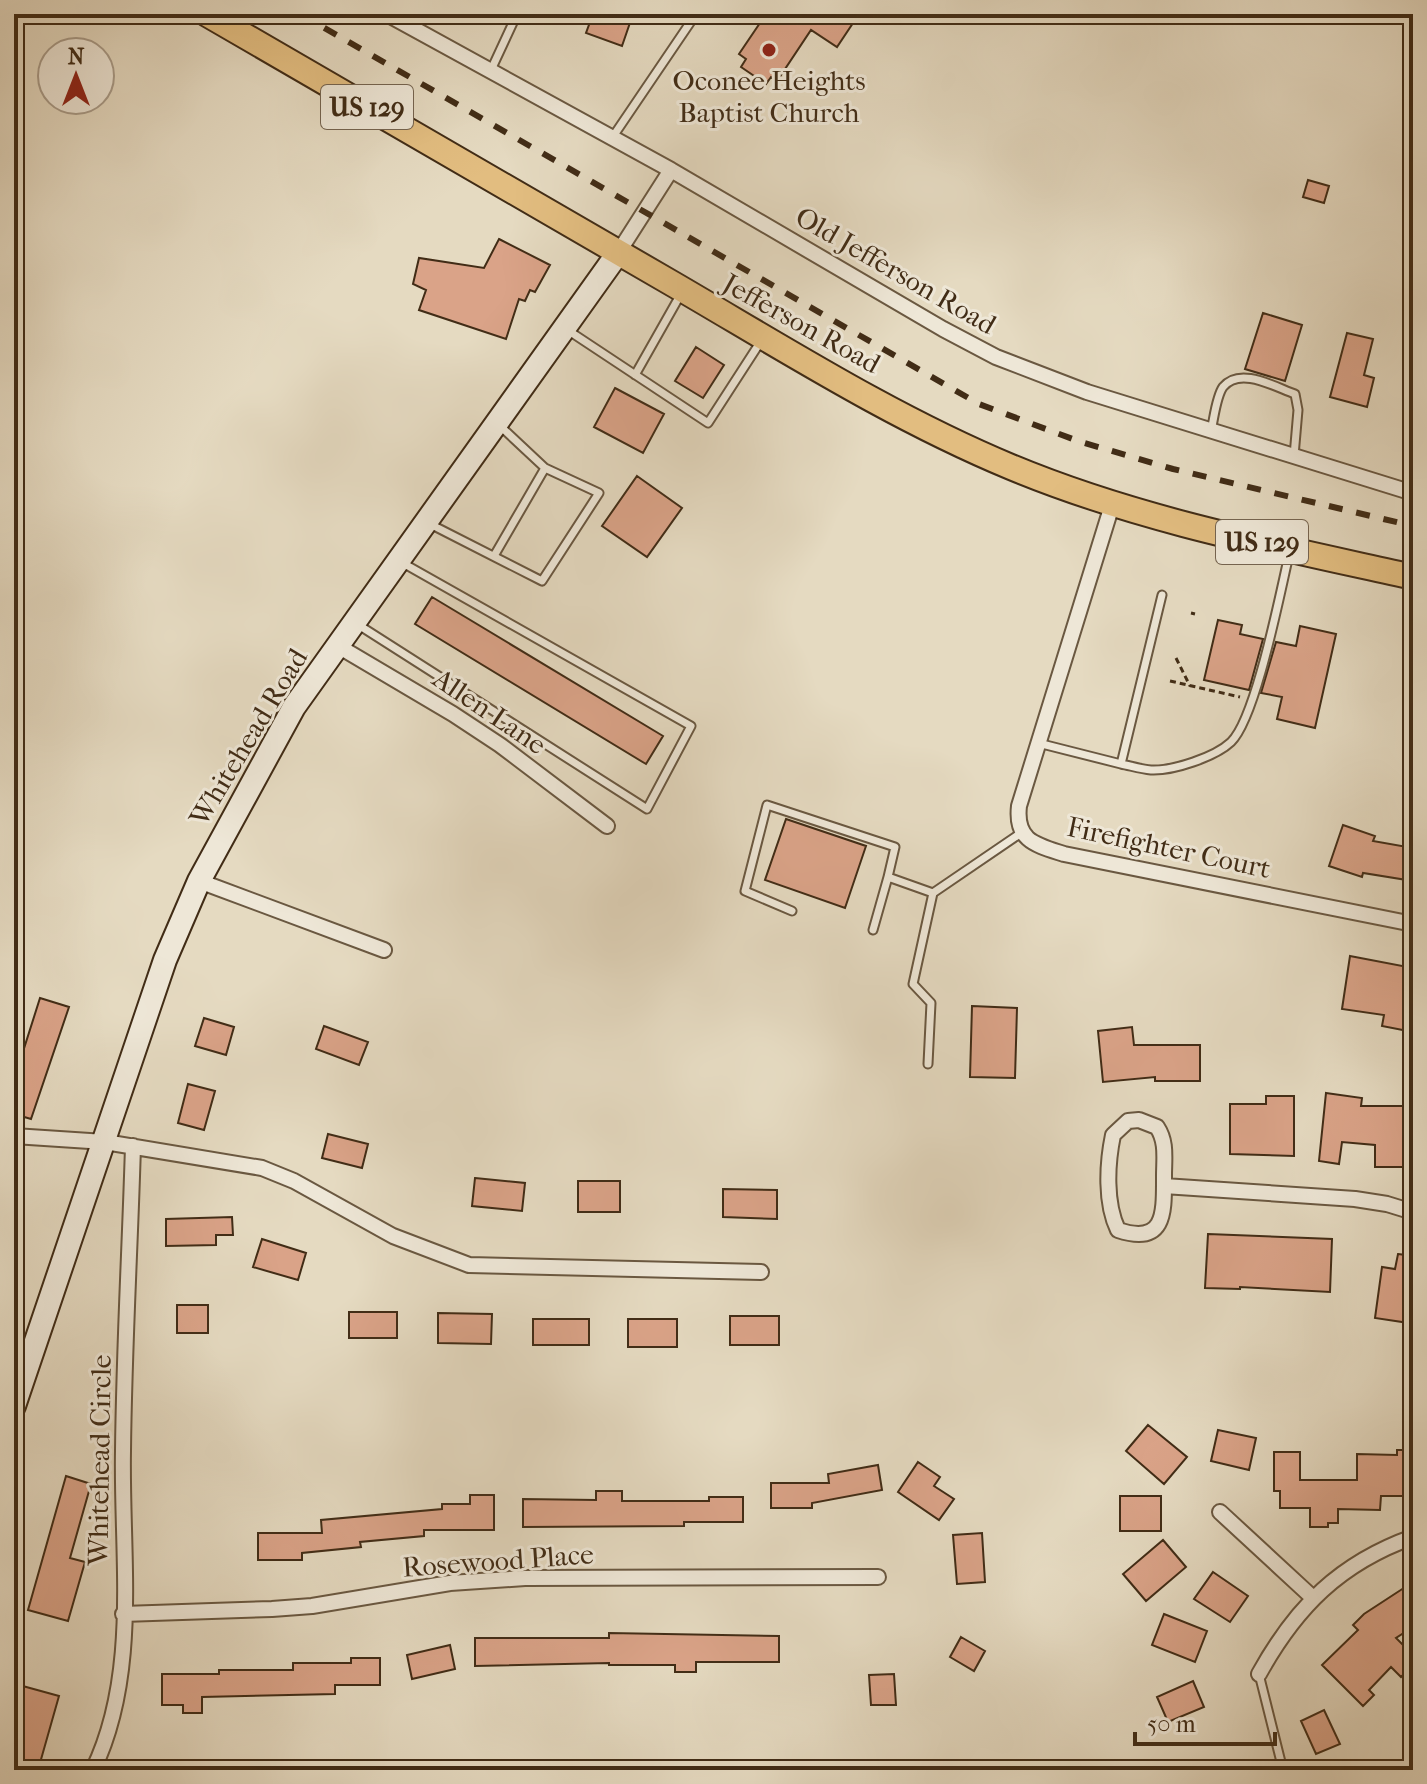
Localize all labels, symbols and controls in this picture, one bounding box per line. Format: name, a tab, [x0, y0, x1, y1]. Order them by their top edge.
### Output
north arrow	[36, 36, 116, 116]
marker: Oconee Heights Baptist Church	[760, 41, 778, 59]
text: N	[68, 44, 85, 70]
place label: Oconee Heights Baptist Church	[673, 64, 865, 129]
road number: US 129	[321, 85, 413, 129]
street label: Old Jefferson Road	[790, 199, 1002, 341]
street label: Jefferson Road	[717, 266, 887, 380]
road number: US 129	[1216, 520, 1308, 564]
street label: Whitehead Road	[182, 642, 315, 833]
street label: Allen Lane	[426, 661, 553, 761]
street label: Firefighter Court	[1064, 810, 1274, 885]
street label: Whitehead Circle	[81, 1354, 118, 1567]
street label: Rosewood Place	[401, 1537, 595, 1584]
scale bar	[1135, 1696, 1275, 1746]
text: 50 m	[1147, 1710, 1196, 1738]

